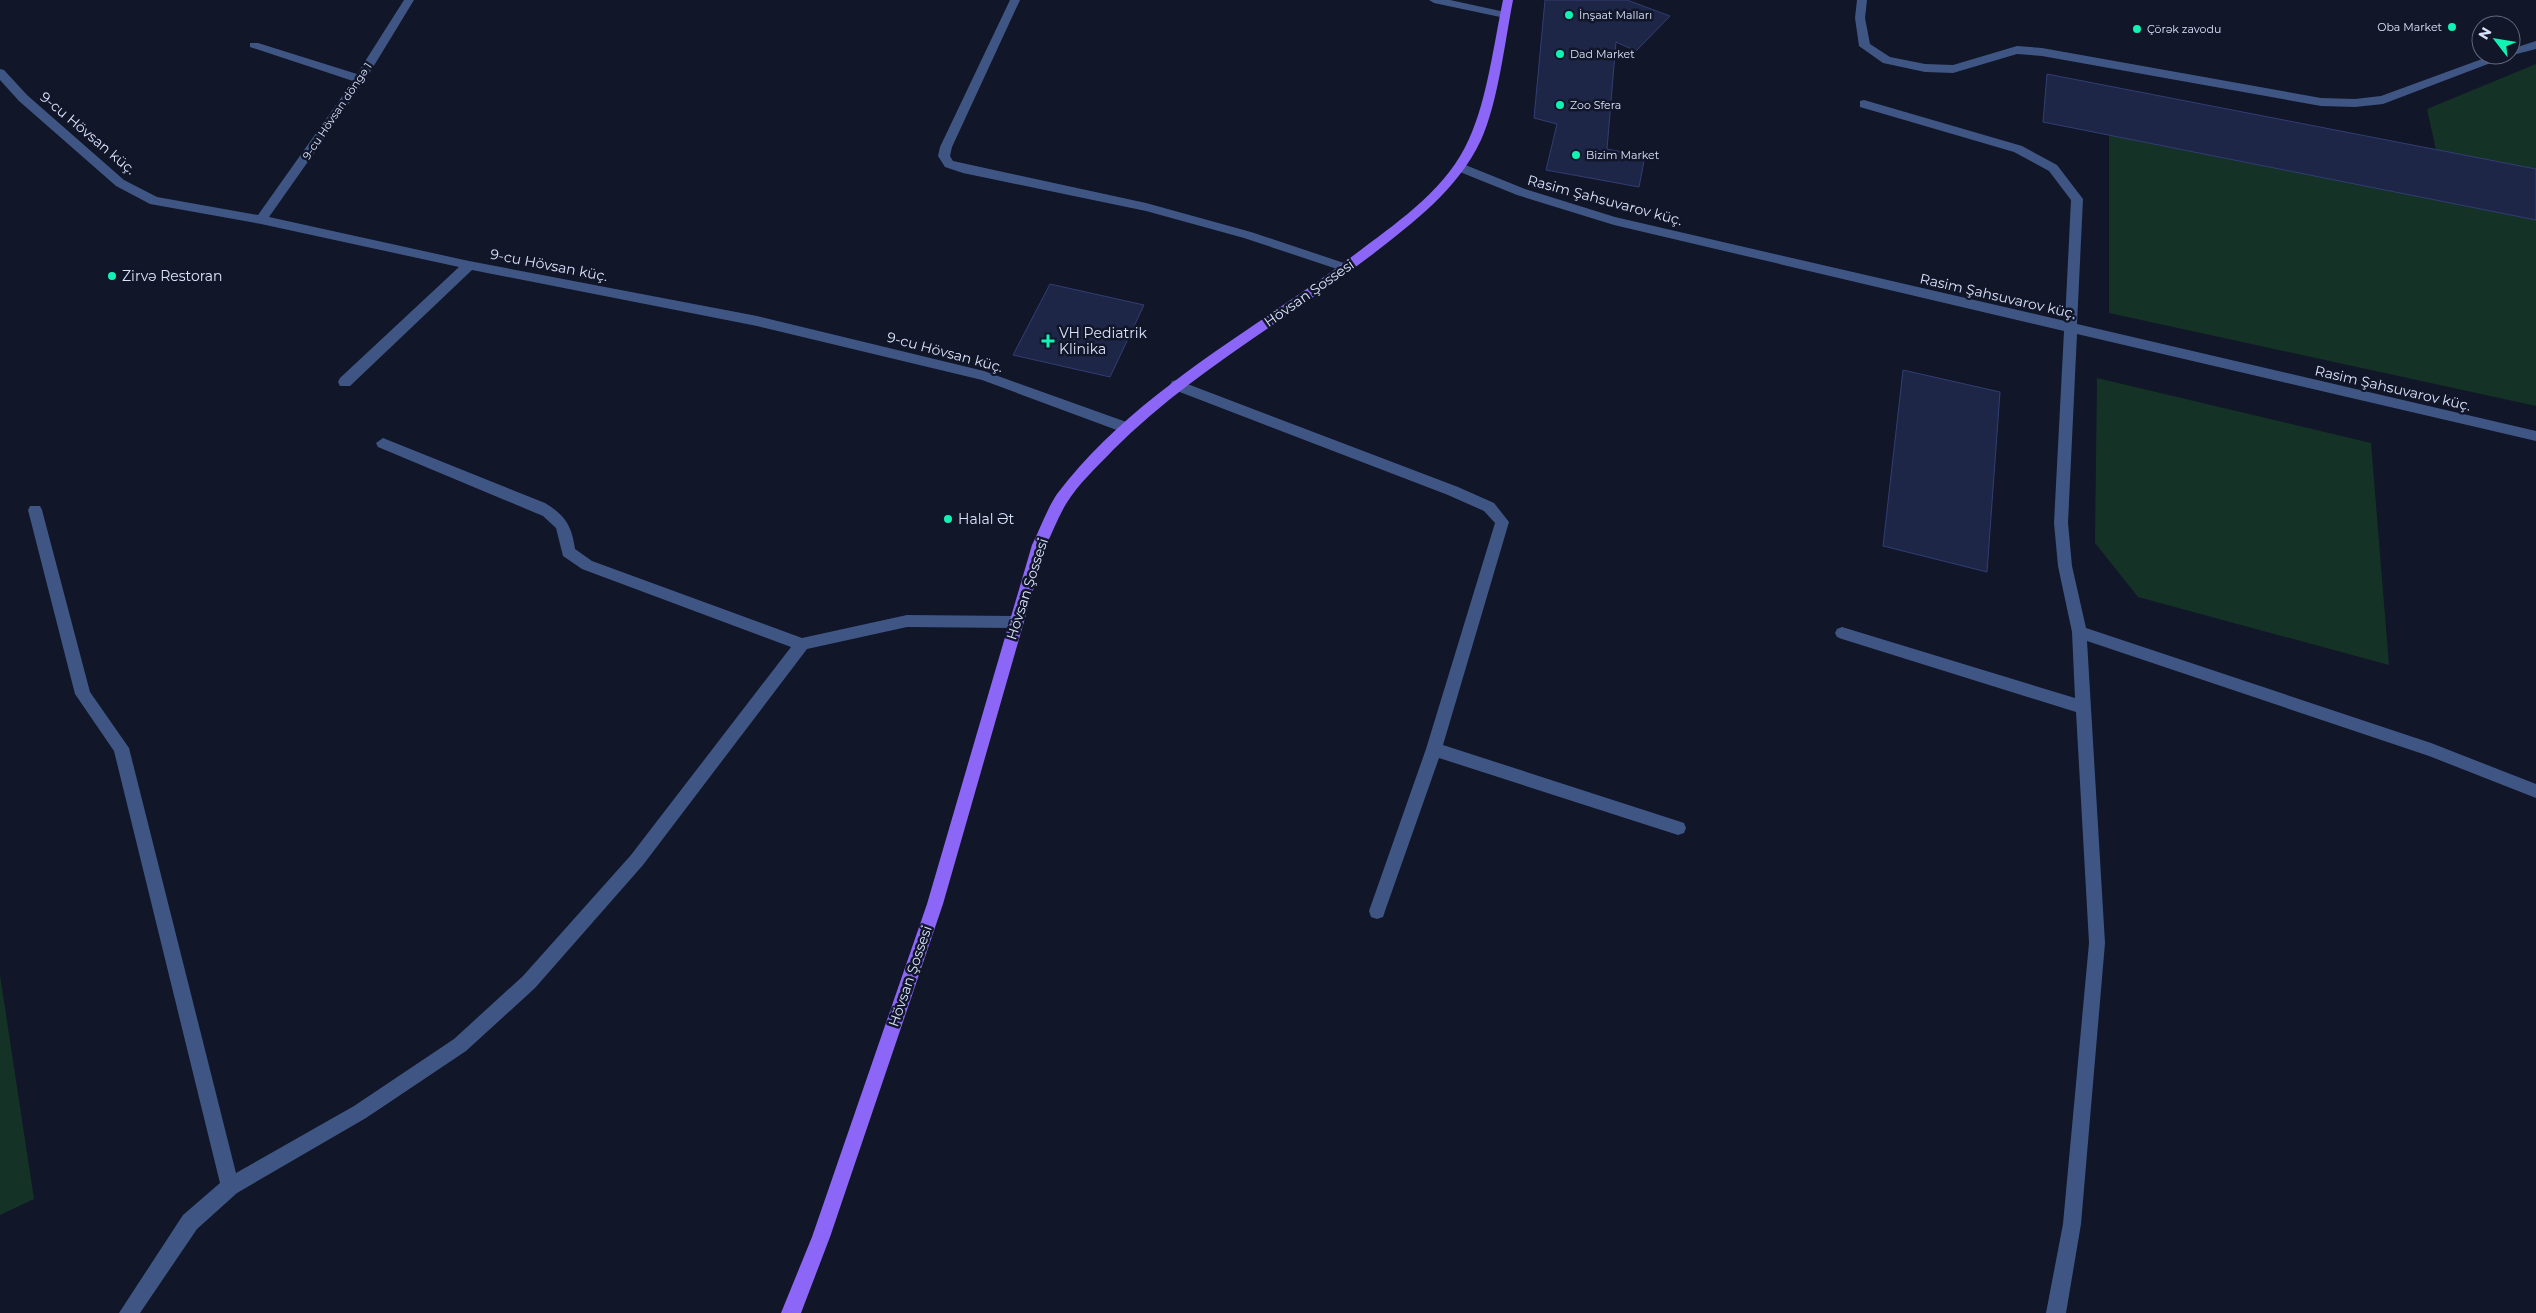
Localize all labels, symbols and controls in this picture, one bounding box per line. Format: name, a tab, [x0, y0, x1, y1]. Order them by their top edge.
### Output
place label: İnşaat Malları	[1579, 8, 1652, 22]
marker: İnşaat Malları	[1563, 9, 1575, 21]
north arrow	[2471, 15, 2521, 65]
place label: Oba Market	[2377, 20, 2443, 34]
marker: Oba Market	[2446, 21, 2458, 33]
place label: Çörək zavodu	[2147, 22, 2221, 36]
marker: Çörək zavodu	[2131, 23, 2143, 35]
text: N	[2474, 24, 2495, 43]
place label: Dad Market	[1570, 47, 1635, 61]
marker: Dad Market	[1554, 48, 1566, 60]
street label: 9-cu Hövsan döngə 1	[299, 60, 375, 162]
street label: 9-cu Hövsan küç.	[36, 88, 140, 178]
place label: Zoo Sfera	[1570, 98, 1621, 112]
marker: Zoo Sfera	[1554, 99, 1566, 111]
place label: Bizim Market	[1586, 148, 1660, 162]
marker: Bizim Market	[1570, 149, 1582, 161]
street label: Rasim Şahsuvarov küç.	[1526, 171, 1684, 229]
street label: 9-cu Hövsan küç.	[489, 245, 609, 285]
street label: Hövsan Şossesi	[1261, 255, 1357, 331]
place label: Zirvə Restoran	[122, 267, 223, 285]
street label: Rasim Şahsuvarov küç.	[1918, 269, 2078, 323]
marker: Zirvə Restoran	[106, 270, 118, 282]
place label: VH Pediatrik Klinika	[1059, 324, 1147, 358]
street label: 9-cu Hövsan küç.	[885, 328, 1005, 376]
marker: VH Pediatrik Klinika	[1041, 334, 1055, 348]
street label: Rasim Şahsuvarov küç.	[2313, 361, 2473, 415]
place label: Halal Ət	[958, 510, 1015, 528]
marker: Halal Ət	[942, 513, 954, 525]
street label: Hövsan Şossesi	[1002, 536, 1052, 642]
street label: Hövsan Şossesi	[884, 923, 936, 1029]

